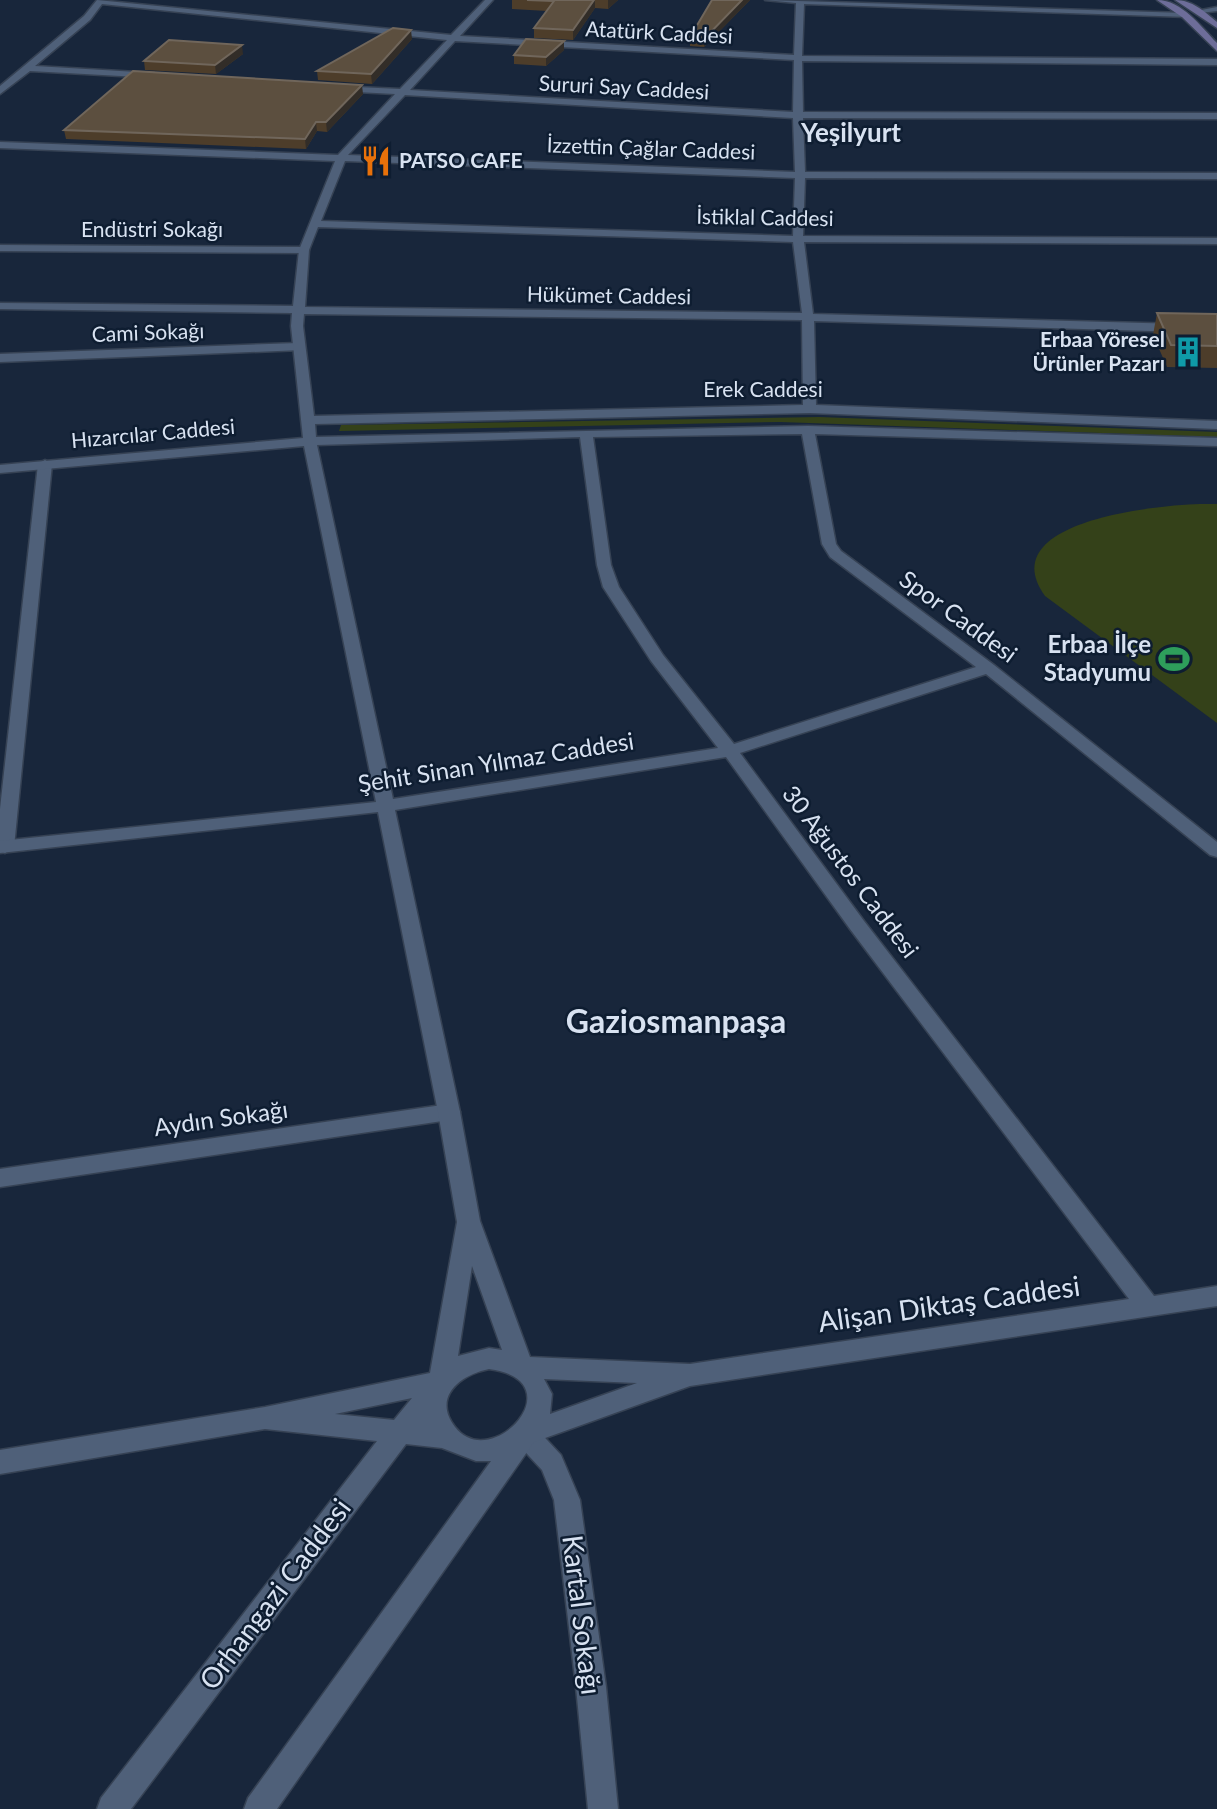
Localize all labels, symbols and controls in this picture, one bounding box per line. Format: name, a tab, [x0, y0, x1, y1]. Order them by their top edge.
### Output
street label: Atatürk Caddesi	[585, 15, 733, 48]
street label: Sururi Say Caddesi	[538, 70, 710, 103]
district label: Yeşilyurt	[800, 116, 901, 148]
street label: İzzettin Çağlar Caddesi	[546, 131, 756, 164]
restaurant icon: PATSO CAFE	[359, 144, 393, 178]
place label: PATSO CAFE	[399, 147, 523, 172]
street label: İstiklal Caddesi	[696, 203, 834, 230]
street label: Endüstri Sokağı	[81, 216, 223, 241]
street label: Hükümet Caddesi	[527, 281, 691, 308]
street label: Cami Sokağı	[91, 317, 205, 346]
place label: Erbaa Yöresel Ürünler Pazarı	[1032, 326, 1165, 375]
building icon: Erbaa Yöresel Ürünler Pazarı	[1171, 335, 1205, 369]
street label: Erek Caddesi	[703, 376, 823, 401]
street label: Hızarcılar Caddesi	[70, 413, 236, 452]
street label: Spor Caddesi	[895, 564, 1023, 668]
place label: Erbaa İlçe Stadyumu	[1044, 629, 1151, 686]
sports icon: Erbaa İlçe Stadyumu	[1157, 642, 1191, 676]
street label: Şehit Sinan Yılmaz Caddesi	[356, 725, 636, 798]
street label: 30 Ağustos Caddesi	[777, 779, 925, 963]
district label: Gaziosmanpaşa	[566, 1001, 786, 1040]
street label: Aydın Sokağı	[152, 1094, 290, 1141]
street label: Alişan Diktaş Caddesi	[816, 1268, 1082, 1338]
street label: Orhangazi Caddesi	[191, 1491, 357, 1696]
street label: Kartal Sokağı	[556, 1533, 610, 1697]

